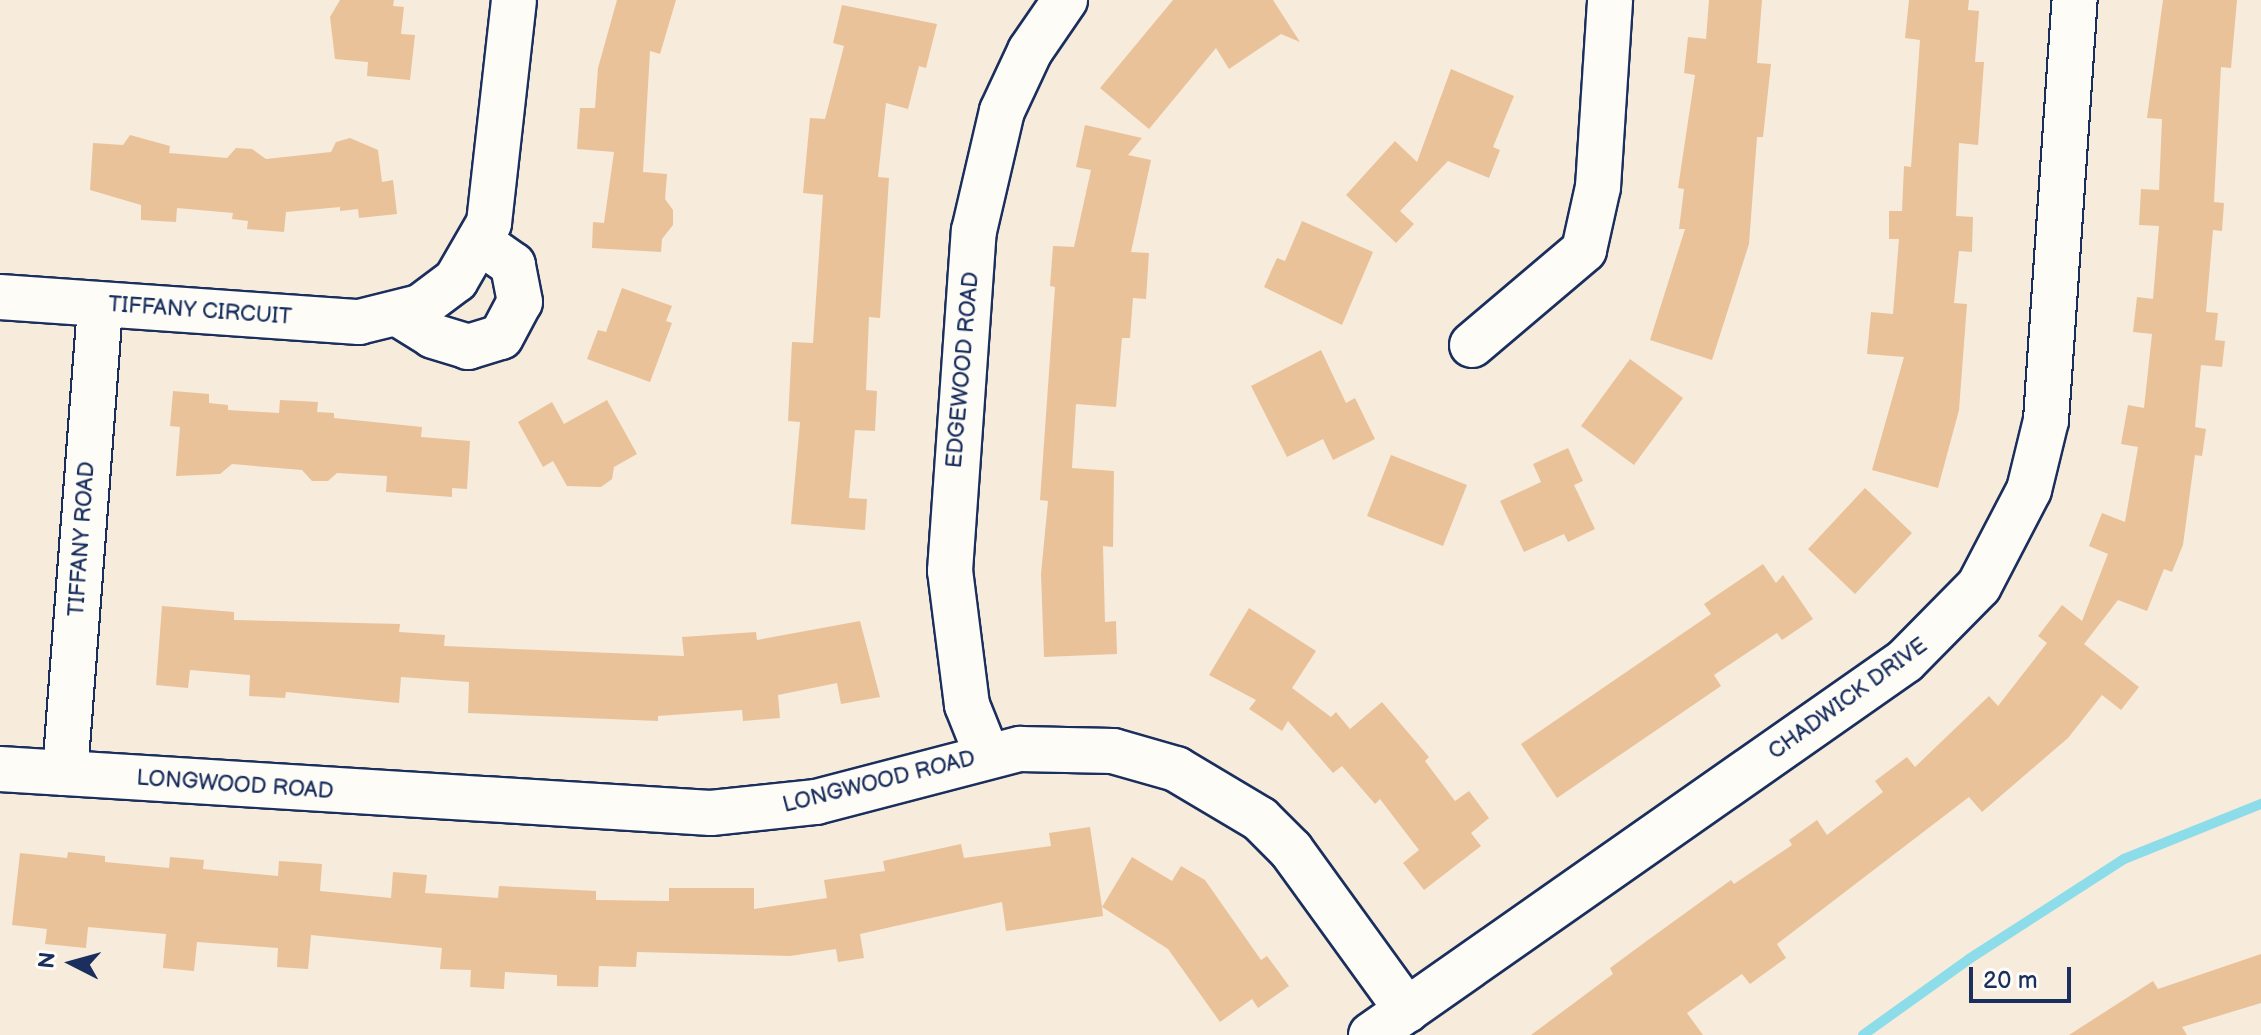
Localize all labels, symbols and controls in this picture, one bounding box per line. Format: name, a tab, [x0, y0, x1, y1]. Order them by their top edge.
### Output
street label: EDGEWOOD ROAD	[941, 271, 985, 469]
street label: TIFFANY CIRCUIT	[107, 291, 293, 331]
street label: TIFFANY ROAD	[63, 461, 101, 617]
street label: CHADWICK DRIVE	[1763, 633, 1933, 765]
street label: LONGWOOD ROAD	[780, 745, 978, 819]
street label: LONGWOOD ROAD	[136, 765, 334, 805]
north arrow	[32, 923, 112, 1003]
text: N	[33, 951, 62, 970]
scale bar	[1973, 951, 2075, 1001]
text: 20 m	[1983, 966, 2038, 995]

